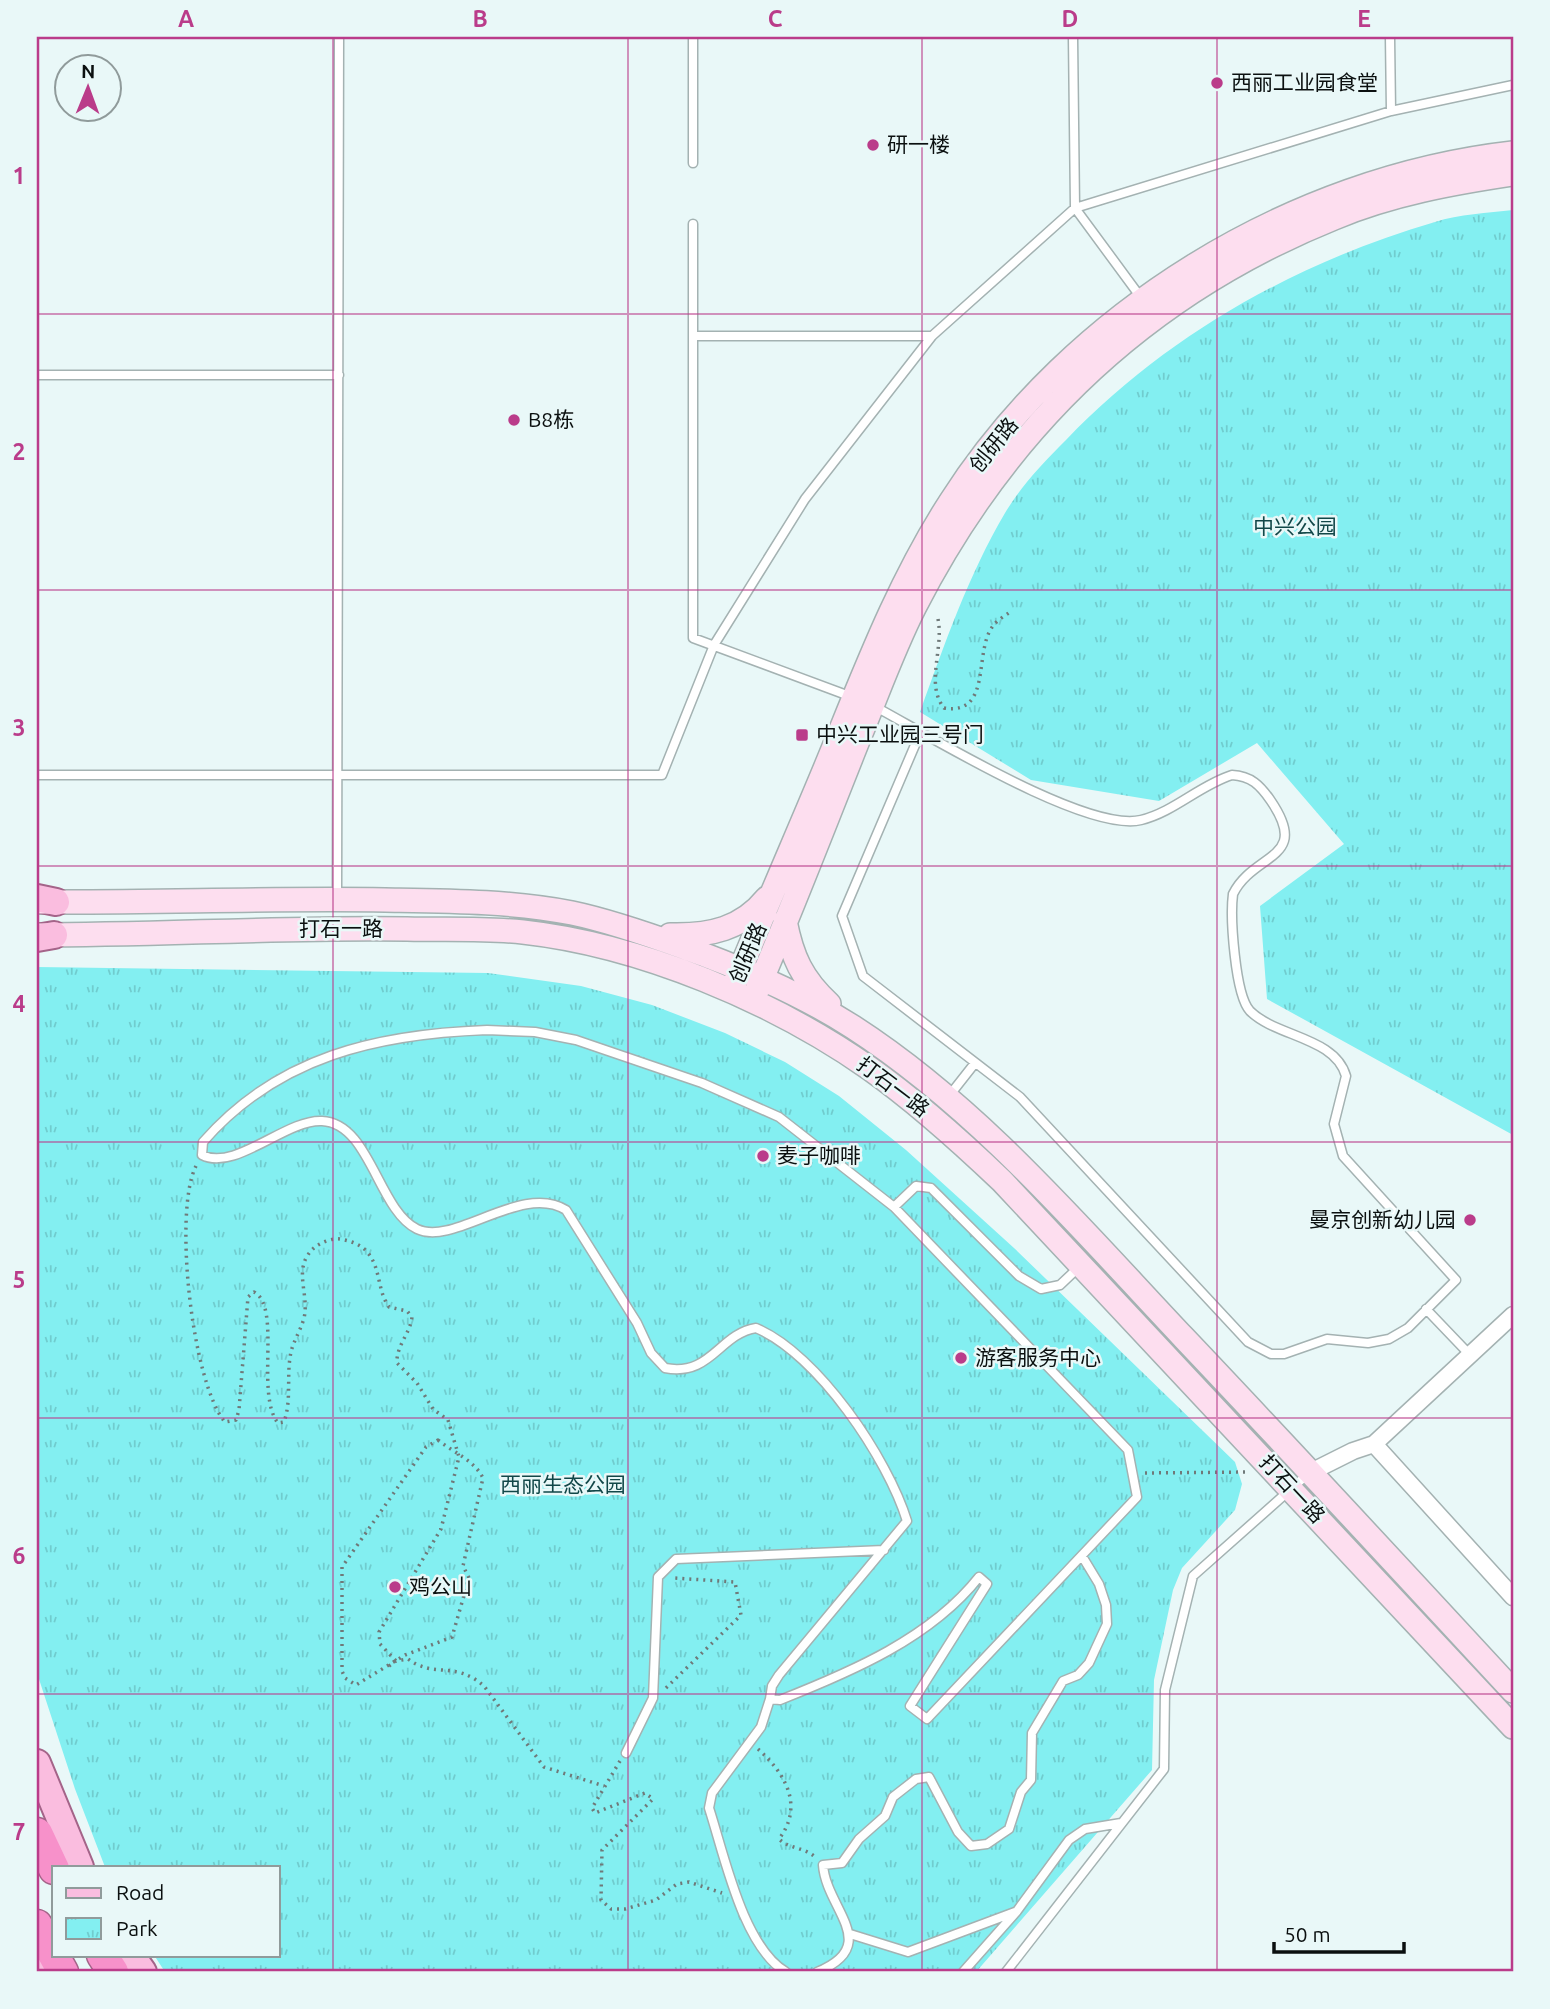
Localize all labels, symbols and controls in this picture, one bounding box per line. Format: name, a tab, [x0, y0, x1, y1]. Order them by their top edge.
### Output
text: A	[178, 6, 194, 31]
text: B	[472, 6, 488, 31]
text: C	[768, 6, 783, 31]
text: D	[1062, 6, 1078, 31]
text: E	[1357, 6, 1371, 31]
north arrow	[52, 52, 122, 122]
text: N	[81, 60, 96, 82]
place label: 西丽工业园食堂	[1231, 70, 1378, 94]
marker: 西丽工业园食堂	[1209, 75, 1225, 91]
place label: 研一楼	[887, 132, 950, 156]
marker: 研一楼	[865, 137, 881, 153]
text: 1	[13, 163, 25, 188]
place label: B8栋	[528, 407, 574, 431]
marker: B8栋	[506, 412, 522, 428]
street label: 创研路	[964, 412, 1022, 476]
text: 2	[13, 439, 25, 464]
park label: 中兴公园	[1253, 514, 1337, 538]
text: 3	[13, 715, 25, 740]
place label: 中兴工业园三号门	[816, 722, 984, 746]
marker: 中兴工业园三号门	[794, 727, 810, 743]
street label: 打石一路	[299, 916, 383, 940]
street label: 创研路	[724, 919, 770, 986]
text: 4	[13, 991, 26, 1016]
street label: 打石一路	[853, 1051, 934, 1121]
place label: 麦子咖啡	[777, 1143, 861, 1167]
marker: 麦子咖啡	[755, 1148, 771, 1164]
place label: 曼京创新幼儿园	[1309, 1207, 1456, 1231]
marker: 曼京创新幼儿园	[1462, 1212, 1478, 1228]
text: 5	[13, 1267, 25, 1292]
place label: 游客服务中心	[975, 1345, 1101, 1369]
marker: 游客服务中心	[953, 1350, 969, 1366]
street label: 打石一路	[1255, 1449, 1330, 1527]
park label: 西丽生态公园	[500, 1472, 626, 1496]
text: 6	[13, 1543, 26, 1568]
place label: 鸡公山	[409, 1574, 472, 1598]
marker: 鸡公山	[387, 1579, 403, 1595]
text: 7	[13, 1819, 25, 1844]
legend	[52, 1866, 280, 1956]
text: Road	[116, 1880, 164, 1904]
scale bar	[1274, 1911, 1403, 1955]
text: Park	[116, 1916, 158, 1940]
text: 50 m	[1284, 1922, 1331, 1946]

